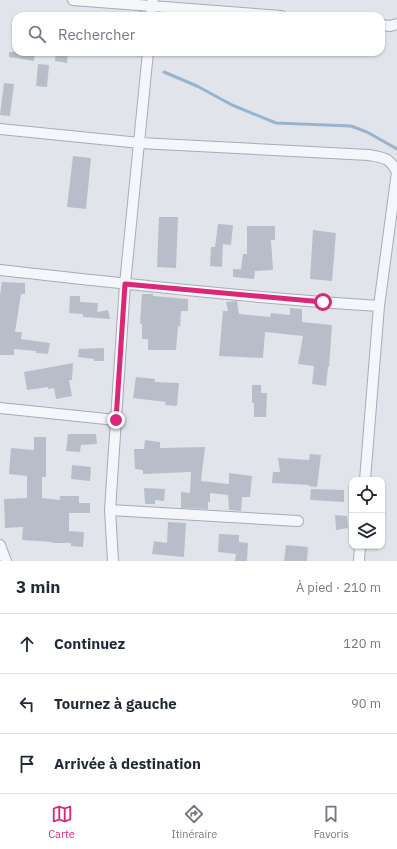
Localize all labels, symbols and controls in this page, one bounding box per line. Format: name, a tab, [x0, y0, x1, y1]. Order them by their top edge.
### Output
search box	[12, 12, 385, 56]
icon: search	[26, 23, 48, 45]
text: Rechercher	[58, 25, 135, 44]
route start	[314, 293, 332, 311]
route end	[107, 411, 125, 429]
map controls	[349, 477, 385, 549]
button: locate	[349, 477, 385, 513]
button: layers	[349, 513, 385, 549]
text: 3 min	[16, 576, 60, 598]
text: À pied · 210 m	[296, 579, 381, 596]
icon: ahead	[16, 633, 38, 655]
text: Continuez	[54, 634, 125, 653]
text: 120 m	[343, 635, 381, 652]
icon: left	[16, 693, 38, 715]
text: Tournez à gauche	[54, 694, 177, 713]
text: 90 m	[351, 695, 381, 712]
icon: arrive	[16, 753, 38, 775]
text: Arrivée à destination	[54, 754, 201, 773]
tab: Carte	[48, 803, 75, 841]
tab: Itinéraire	[171, 803, 217, 841]
tab: Favoris	[314, 803, 349, 841]

